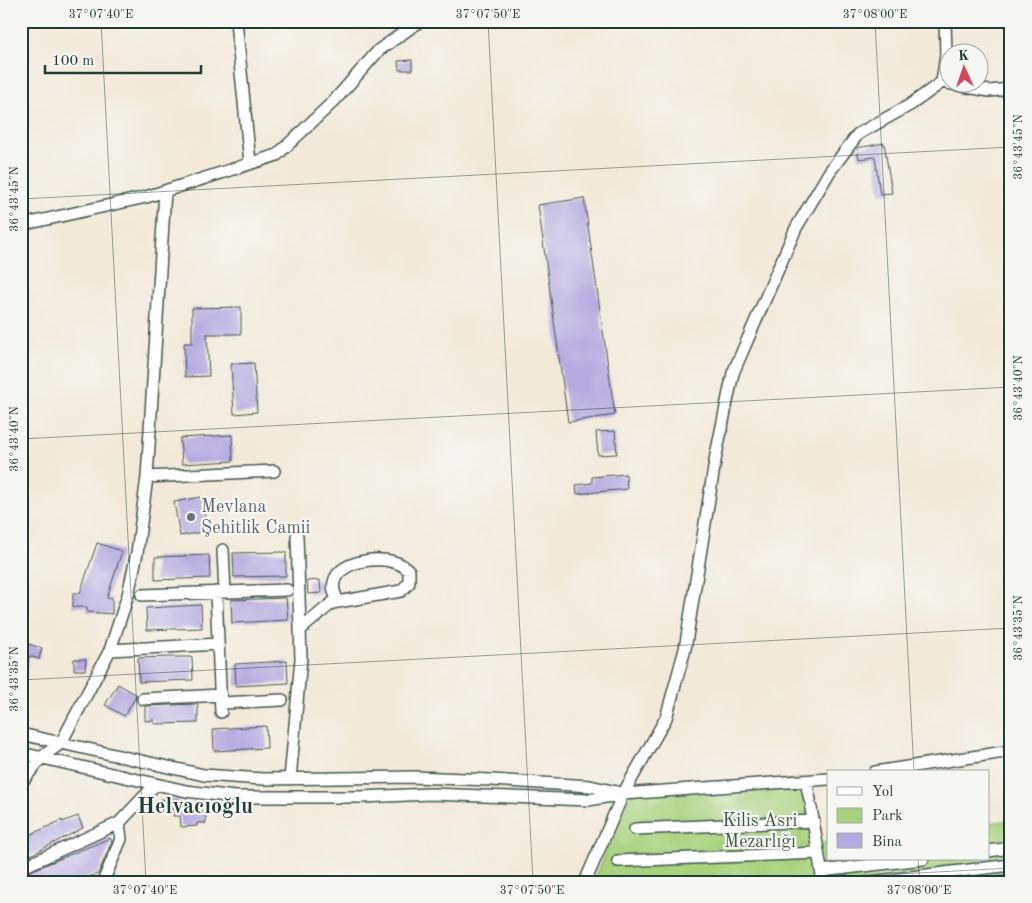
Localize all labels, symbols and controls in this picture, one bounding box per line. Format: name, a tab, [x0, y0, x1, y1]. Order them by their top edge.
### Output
text: 37°07'50"E	[456, 8, 520, 21]
text: 37°07'40"E	[69, 9, 133, 21]
text: 37°08'00"E	[843, 9, 907, 21]
scale bar	[45, 42, 201, 74]
north arrow	[940, 42, 990, 92]
text: K	[958, 49, 969, 63]
text: 100 m	[52, 54, 94, 69]
text: 36°43'45"N	[1012, 114, 1025, 180]
text: 36°43'45"N	[8, 166, 21, 232]
text: 36°43'40"N	[1013, 355, 1025, 421]
text: 36°43'40"N	[9, 406, 21, 472]
place label: Mevlana Şehitlik Camii	[201, 498, 311, 537]
marker: Mevlana Şehitlik Camii	[185, 511, 197, 523]
text: 36°43'35"N	[1012, 595, 1025, 661]
text: 36°43'35"N	[8, 646, 21, 712]
legend	[827, 770, 990, 860]
text: Yol	[872, 785, 893, 800]
district label: Helvacıoğlu	[137, 796, 253, 818]
text: Park	[872, 809, 903, 824]
park label: Kilis Asri Mezarlığı	[723, 812, 798, 851]
text: Bina	[872, 835, 903, 850]
text: 37°07'50"E	[500, 884, 564, 897]
text: 37°07'40"E	[113, 885, 177, 897]
text: 37°08'00"E	[887, 885, 951, 897]

